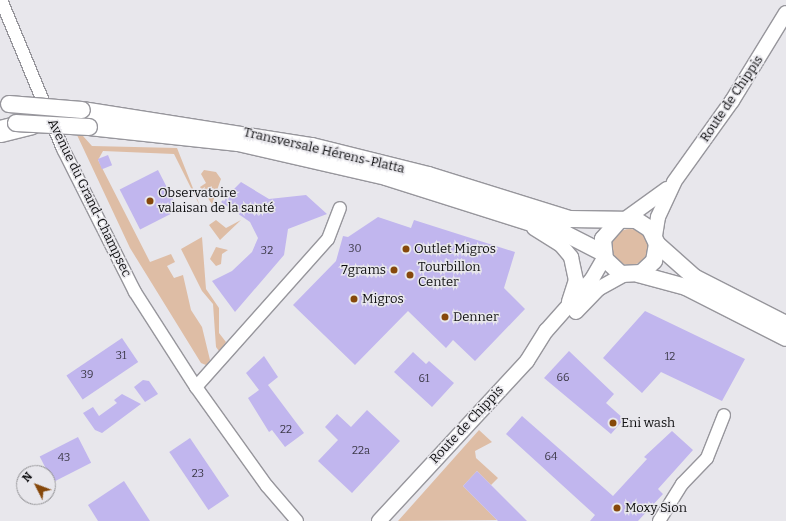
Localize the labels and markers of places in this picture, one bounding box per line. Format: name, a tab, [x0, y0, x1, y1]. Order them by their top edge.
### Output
place label: Observatoire valaisan de la santé	[158, 186, 274, 217]
marker: Observatoire valaisan de la santé	[145, 196, 155, 206]
place label: Outlet Migros	[414, 241, 496, 257]
marker: Outlet Migros	[401, 244, 411, 254]
place label: Tourbillon Center	[418, 260, 481, 291]
place label: 7grams	[341, 262, 386, 278]
marker: 7grams	[389, 265, 399, 275]
marker: Tourbillon Center	[405, 270, 415, 280]
place label: Migros	[362, 291, 404, 307]
marker: Migros	[349, 294, 359, 304]
place label: Denner	[453, 309, 499, 325]
marker: Denner	[440, 312, 450, 322]
place label: Eni wash	[621, 415, 675, 431]
marker: Eni wash	[608, 418, 618, 428]
place label: Moxy Sion	[625, 500, 687, 516]
marker: Moxy Sion	[612, 503, 622, 513]

